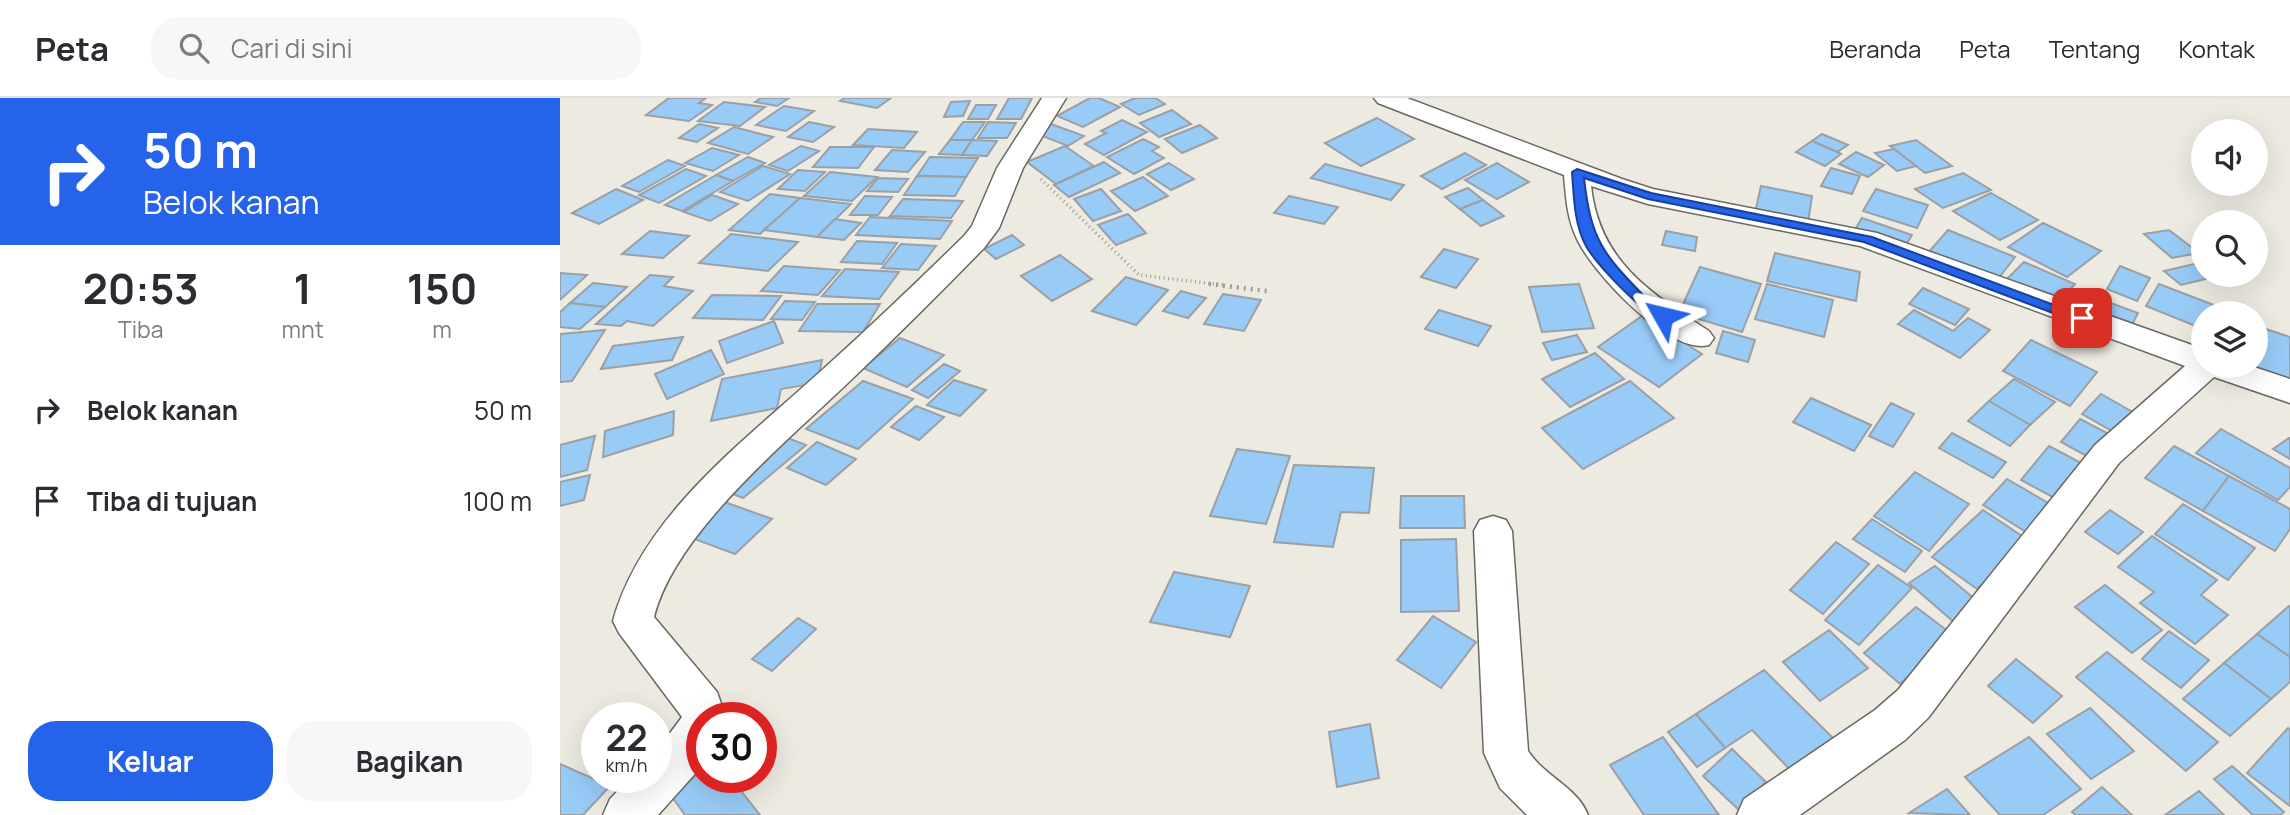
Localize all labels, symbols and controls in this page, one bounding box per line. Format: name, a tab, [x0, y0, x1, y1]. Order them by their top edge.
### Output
search box	[151, 17, 641, 80]
text: Peta	[35, 26, 109, 71]
icon: search	[175, 29, 213, 67]
text: Cari di sini	[231, 30, 353, 66]
text: Beranda	[1829, 32, 1921, 65]
text: Peta	[1959, 32, 2011, 65]
text: Tentang	[2049, 32, 2140, 65]
text: Kontak	[2178, 32, 2255, 65]
text: 50 m	[143, 116, 258, 183]
map controls	[2191, 119, 2268, 378]
button: sound	[2191, 119, 2268, 196]
icon: right	[28, 126, 119, 217]
text: Belok kanan	[143, 180, 319, 224]
button: search	[2191, 210, 2268, 287]
text: 20:53	[83, 259, 199, 317]
text: 1	[294, 259, 312, 317]
text: 150	[407, 259, 477, 317]
position arrow	[1626, 279, 1700, 353]
pin	[2052, 288, 2112, 348]
icon: arrive	[2063, 299, 2101, 337]
button: layers	[2191, 301, 2268, 378]
text: Tiba	[118, 313, 164, 345]
text: mnt	[282, 313, 324, 345]
text: m	[432, 313, 452, 345]
icon: right	[28, 391, 66, 429]
text: Belok kanan	[87, 392, 238, 428]
text: 50 m	[474, 392, 532, 428]
icon: arrive	[28, 482, 66, 520]
text: Tiba di tujuan	[87, 483, 257, 519]
text: 100 m	[463, 483, 532, 519]
speed limit sign: 30	[686, 702, 777, 793]
text: 22	[606, 714, 647, 762]
button: Keluar	[28, 721, 273, 801]
button: Bagikan	[287, 721, 532, 801]
text: km/h	[606, 753, 647, 777]

